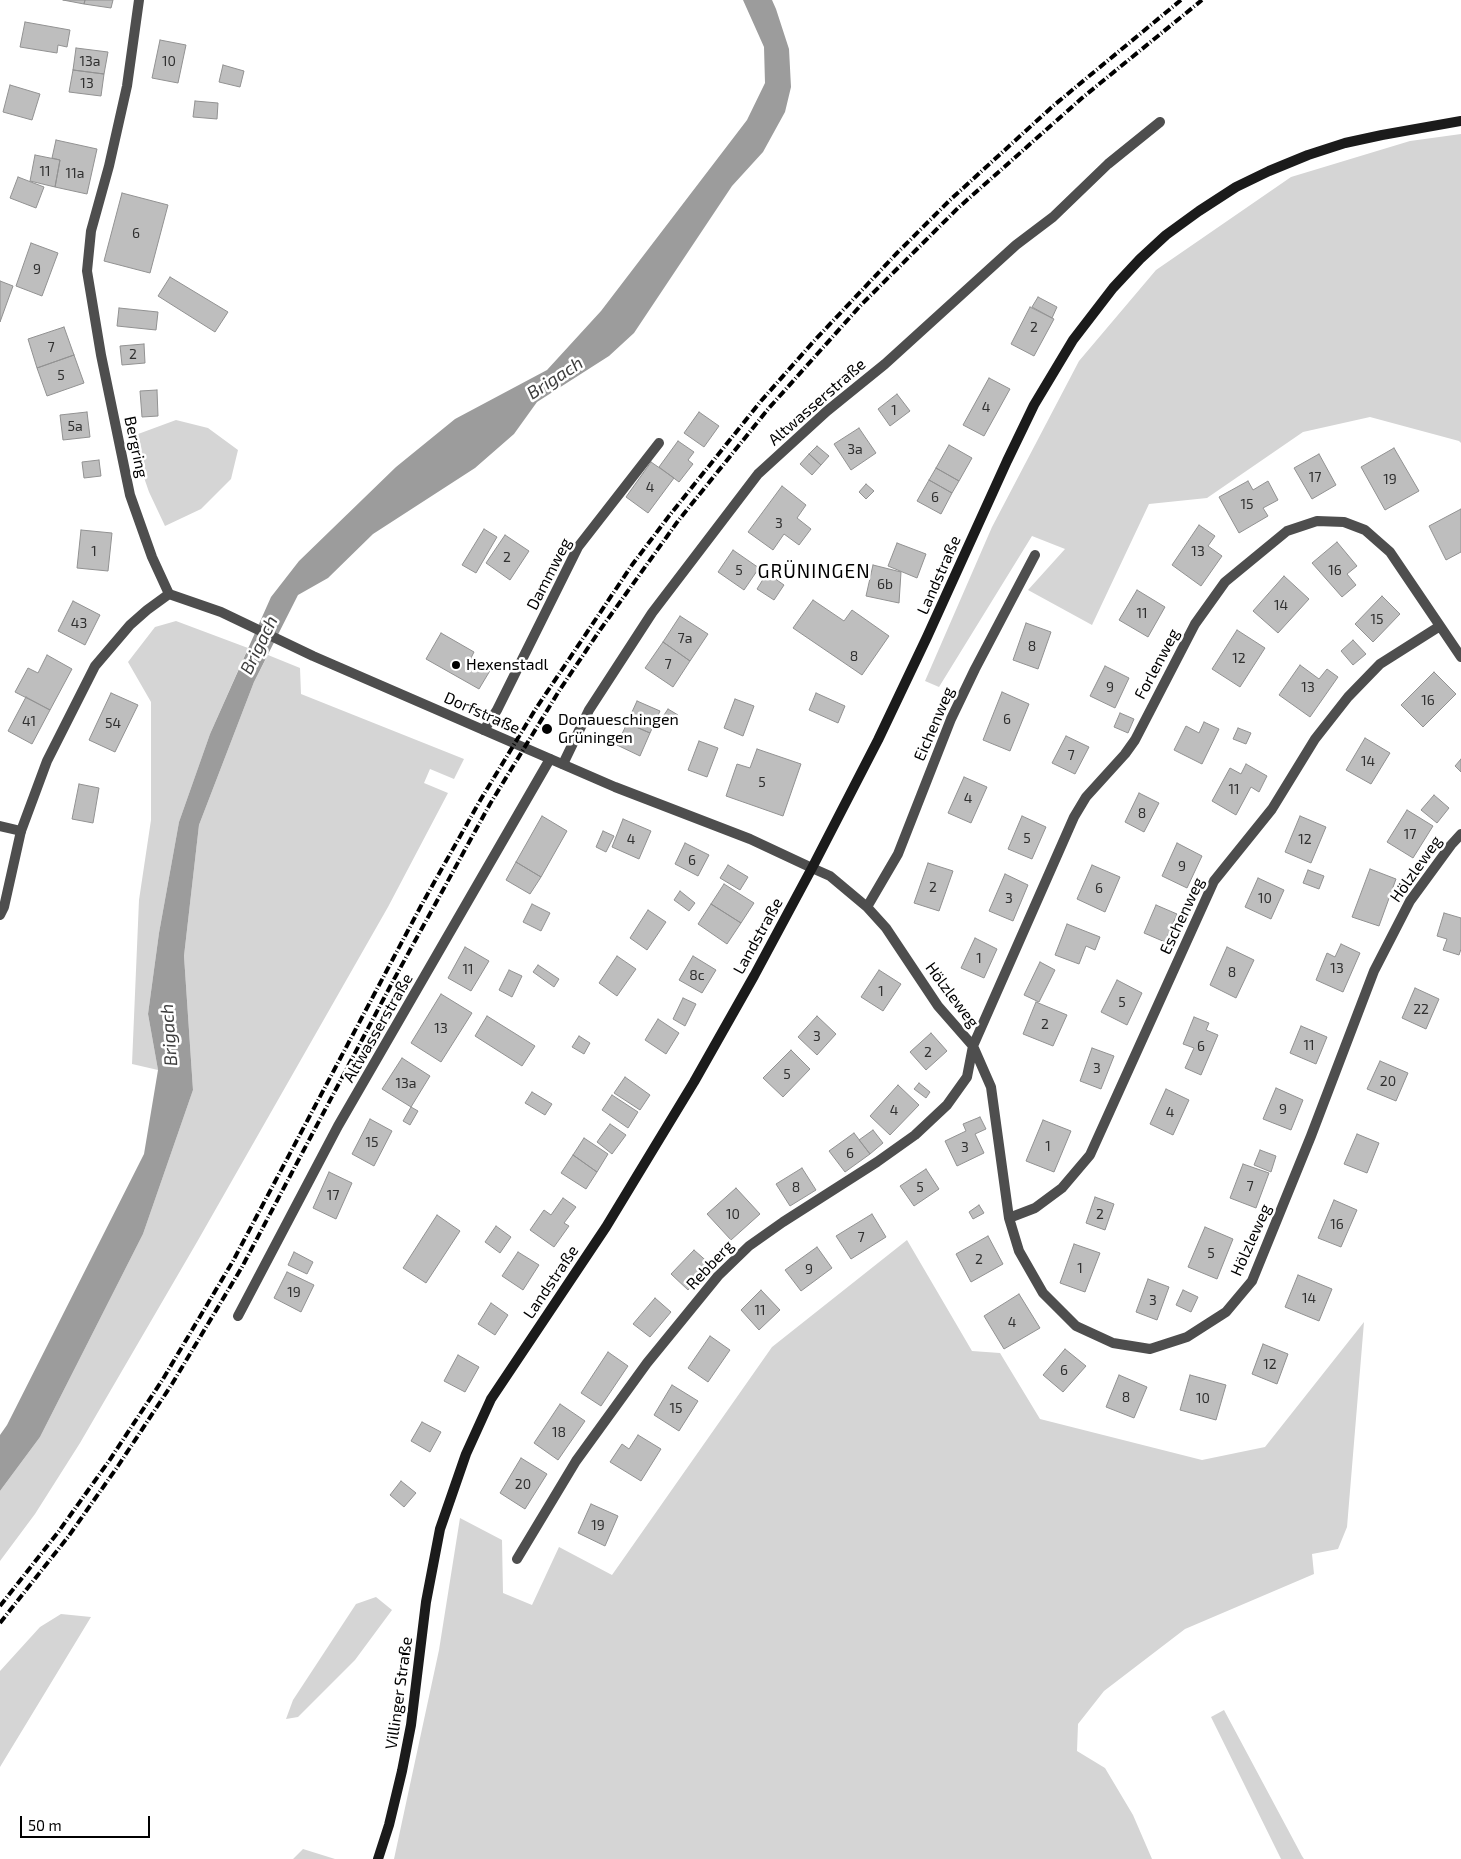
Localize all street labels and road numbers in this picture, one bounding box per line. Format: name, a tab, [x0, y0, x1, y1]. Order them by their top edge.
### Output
street label: Altwasserstraße	[764, 355, 870, 449]
street label: Bergring	[120, 414, 152, 480]
street label: Landstraße	[913, 533, 965, 617]
street label: Dammweg	[523, 535, 575, 613]
street label: Forlenweg	[1130, 625, 1184, 703]
street label: Eichenweg	[910, 684, 958, 764]
street label: Dorfstraße	[441, 688, 523, 738]
street label: Hölzleweg	[1386, 832, 1446, 906]
street label: Eschenweg	[1156, 874, 1208, 958]
street label: Landstraße	[729, 894, 787, 978]
street label: Hölzleweg	[921, 959, 983, 1031]
street label: Altwasserstraße	[339, 970, 417, 1086]
street label: Hölzleweg	[1227, 1201, 1275, 1279]
street label: Rebberg	[682, 1236, 738, 1294]
street label: Landstraße	[519, 1242, 583, 1322]
street label: Villinger Straße	[382, 1635, 416, 1751]

